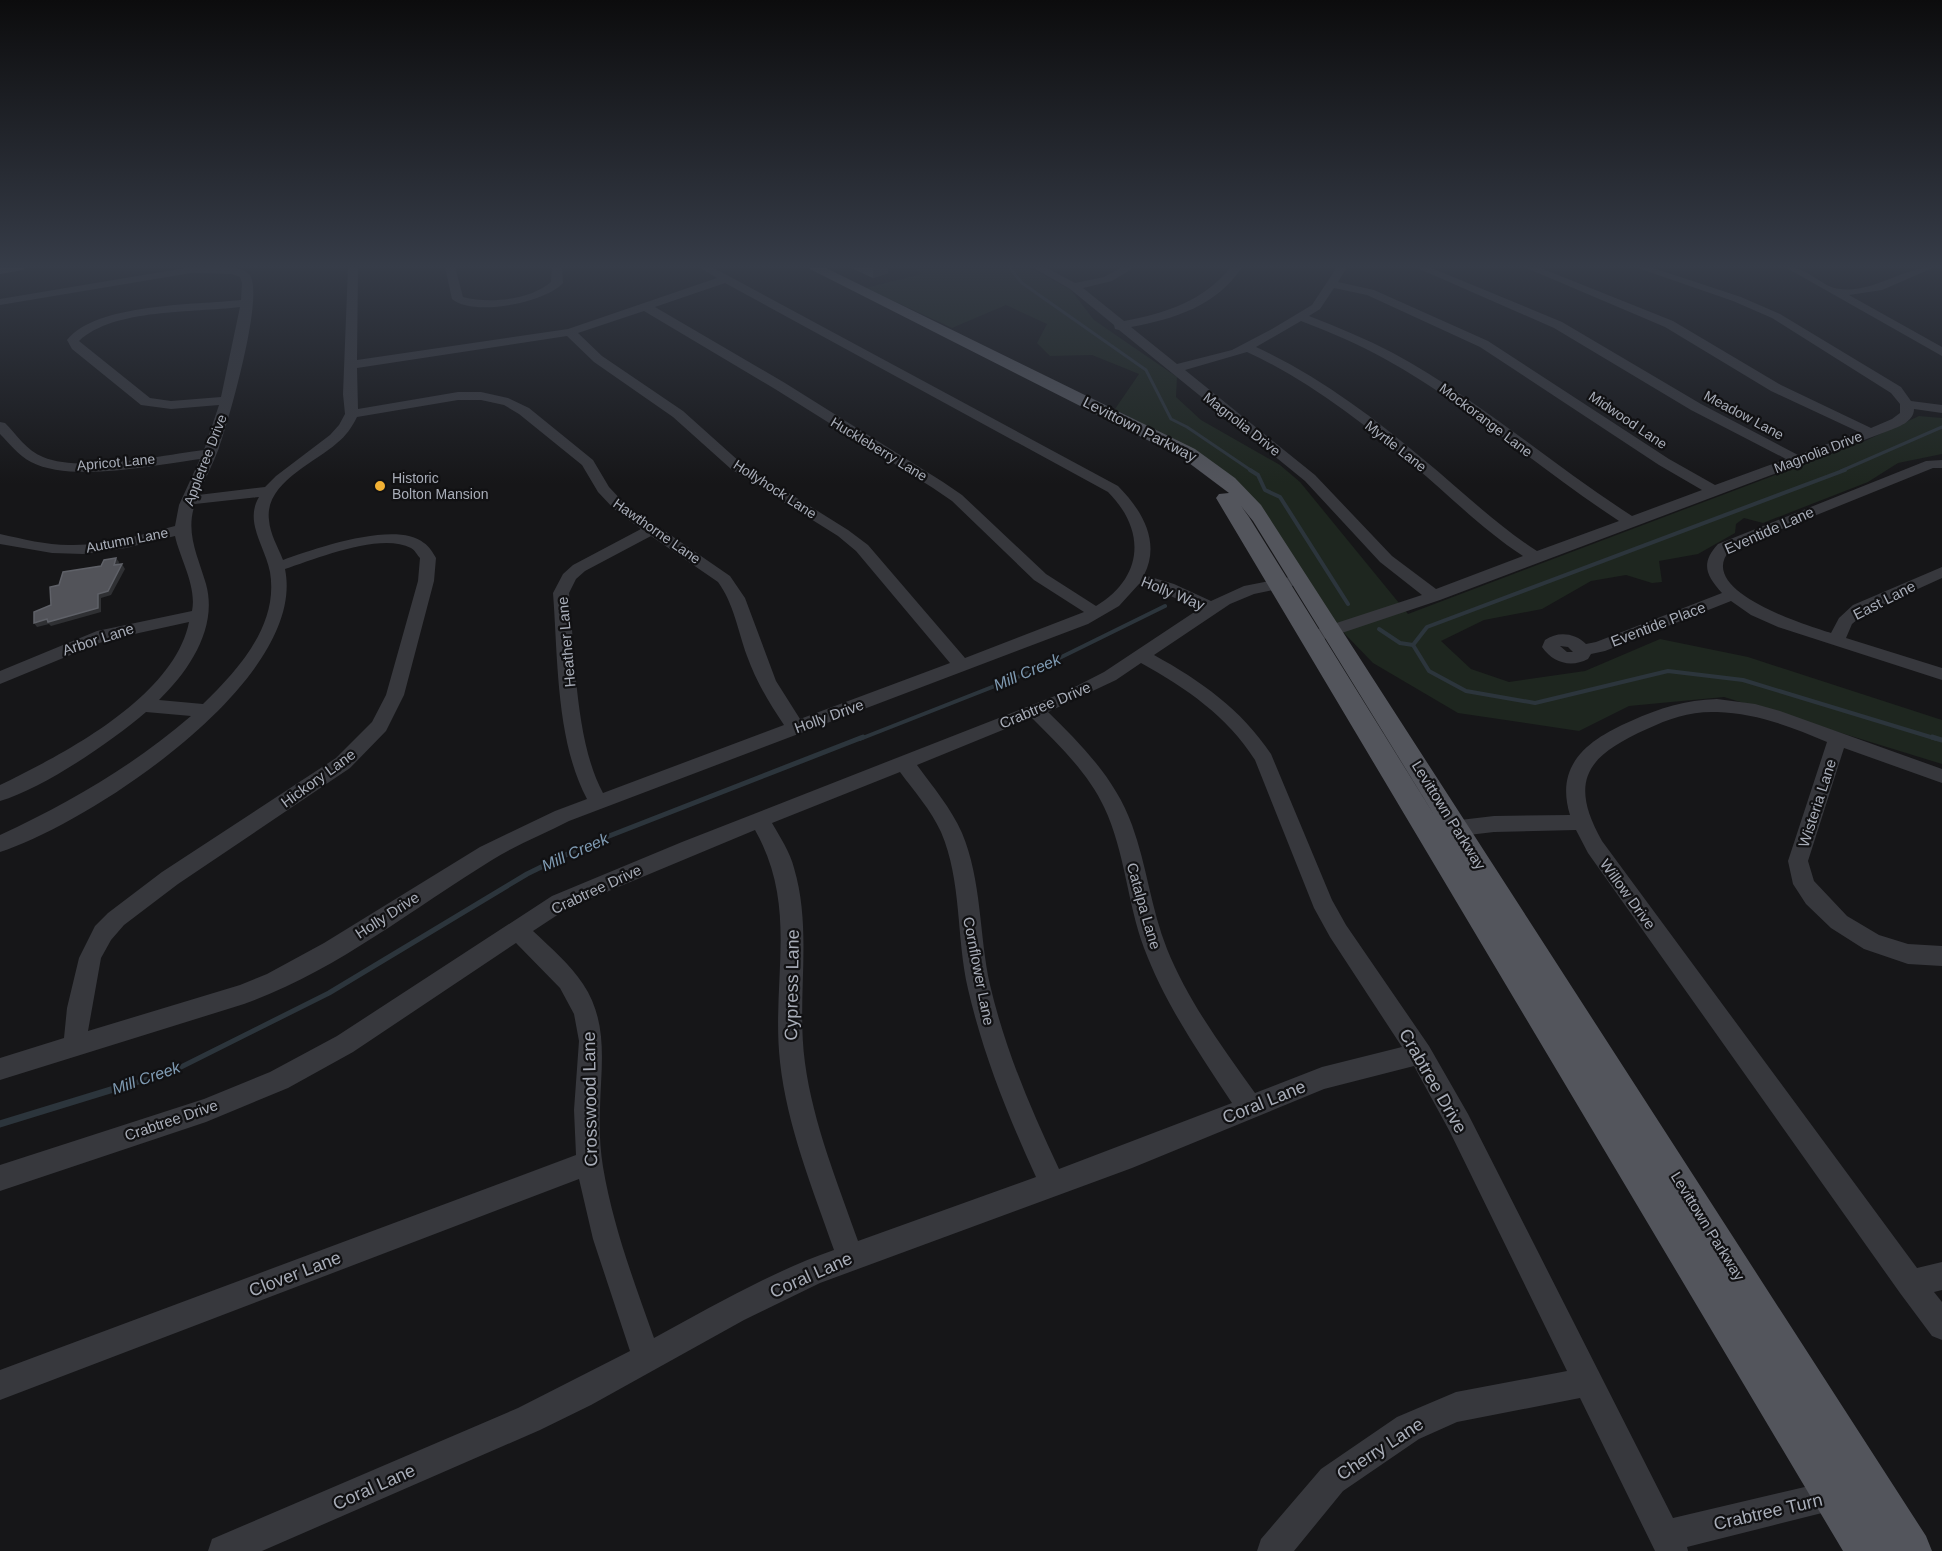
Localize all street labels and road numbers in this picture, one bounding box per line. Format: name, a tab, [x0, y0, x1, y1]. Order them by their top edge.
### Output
street label: Mockorange Lane	[1436, 380, 1536, 460]
street label: Meadow Lane	[1701, 387, 1787, 443]
street label: Midwood Lane	[1586, 388, 1670, 452]
street label: Magnolia Drive	[1200, 389, 1284, 459]
street label: Levittown Parkway	[1080, 393, 1200, 465]
street label: Appletree Drive	[180, 412, 230, 508]
street label: Huckleberry Lane	[828, 414, 930, 484]
street label: Myrtle Lane	[1362, 417, 1430, 475]
street label: Magnolia Drive	[1772, 428, 1865, 476]
street label: Apricot Lane	[76, 451, 156, 473]
street label: Hollyhock Lane	[730, 456, 820, 522]
street label: Hawthorne Lane	[610, 495, 704, 567]
street label: Eventide Lane	[1722, 503, 1816, 557]
street label: Autumn Lane	[85, 524, 170, 556]
street label: Holly Way	[1139, 573, 1208, 614]
street label: East Lane	[1850, 577, 1918, 623]
street label: Heather Lane	[554, 596, 578, 688]
street label: Eventide Place	[1608, 598, 1708, 650]
street label: Arbor Lane	[60, 619, 136, 659]
street label: Crabtree Drive	[997, 678, 1093, 732]
street label: Holly Drive	[792, 696, 866, 736]
street label: Hickory Lane	[278, 745, 358, 811]
street label: Levittown Parkway	[1409, 757, 1490, 873]
street label: Wisteria Lane	[1795, 757, 1839, 849]
street label: Willow Drive	[1597, 856, 1659, 932]
street label: Crabtree Drive	[548, 861, 644, 917]
street label: Catalpa Lane	[1124, 861, 1164, 951]
street label: Holly Drive	[352, 888, 422, 942]
street label: Cornflower Lane	[960, 915, 998, 1027]
street label: Cypress Lane	[781, 929, 803, 1041]
street label: Crabtree Drive	[1395, 1025, 1471, 1137]
street label: Crosswood Lane	[579, 1031, 601, 1167]
street label: Coral Lane	[1219, 1076, 1309, 1128]
street label: Crabtree Drive	[122, 1096, 220, 1144]
street label: Levittown Parkway	[1668, 1168, 1749, 1284]
street label: Clover Lane	[246, 1247, 344, 1301]
street label: Coral Lane	[767, 1248, 855, 1302]
street label: Cherry Lane	[1333, 1414, 1427, 1484]
street label: Coral Lane	[330, 1460, 418, 1514]
street label: Crabtree Turn	[1712, 1490, 1824, 1534]

